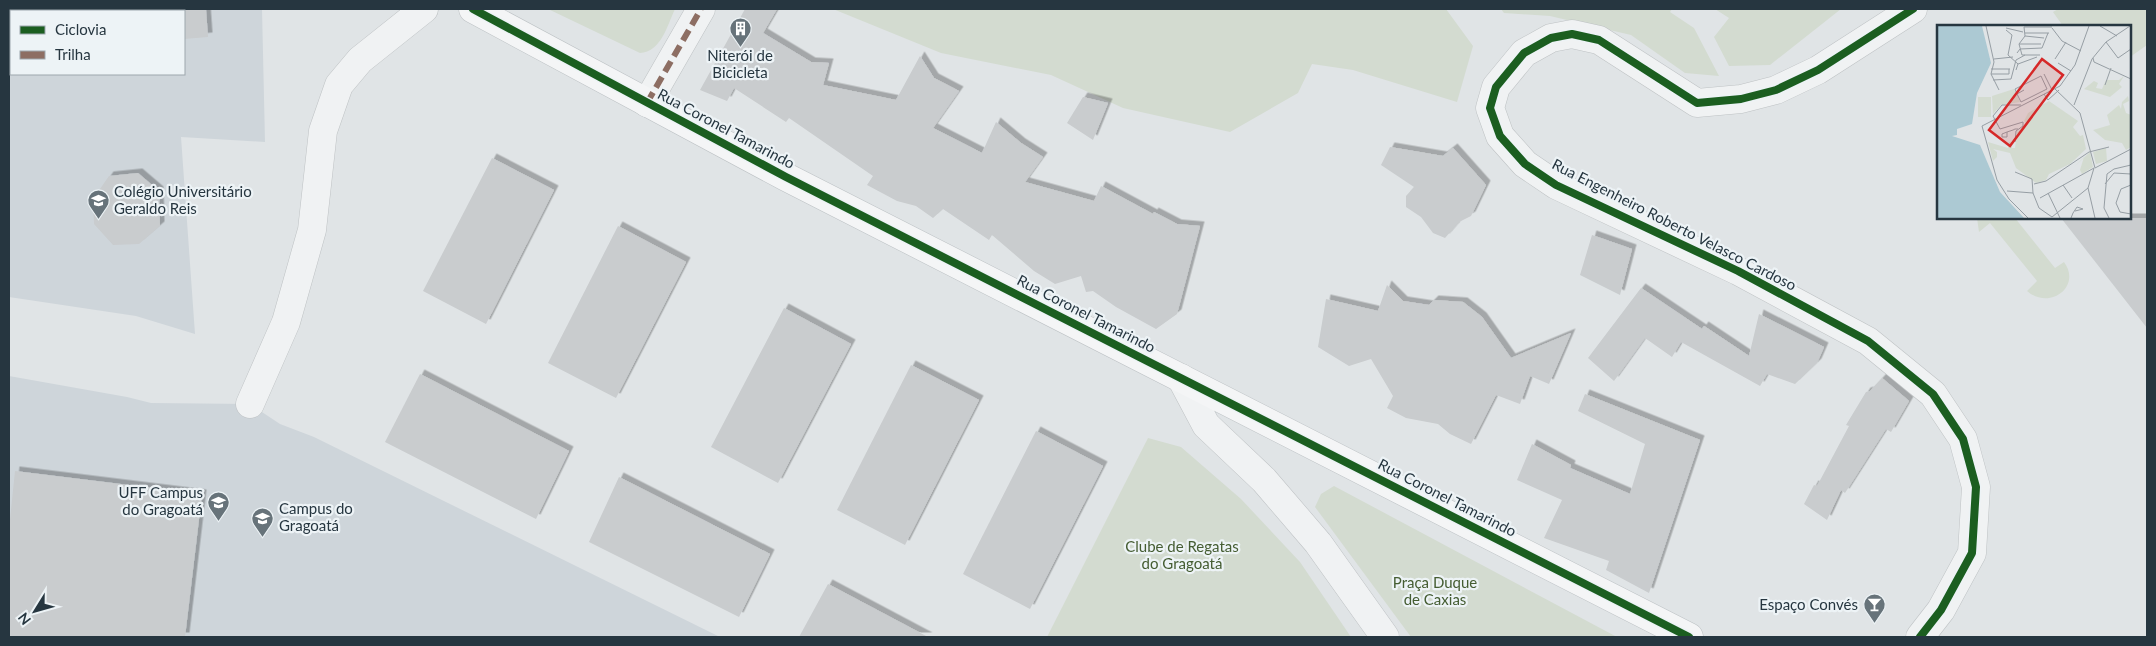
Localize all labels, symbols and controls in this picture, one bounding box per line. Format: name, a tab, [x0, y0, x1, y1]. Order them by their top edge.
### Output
legend	[10, 10, 185, 75]
building icon: Niterói de Bicicleta	[728, 16, 752, 47]
text: Ciclovia	[55, 20, 106, 38]
inset map	[1937, 25, 2131, 219]
text: Trilha	[55, 45, 91, 63]
place label: Niterói de Bicicleta	[707, 46, 773, 81]
street label: Rua Coronel Tamarindo	[655, 84, 798, 172]
street label: Rua Engenheiro Roberto Velasco Cardoso	[1549, 154, 1800, 294]
place label: Colégio Universitário Geraldo Reis	[114, 182, 252, 217]
school or university icon: Colégio Universitário Geraldo Reis	[86, 189, 110, 220]
street label: Rua Coronel Tamarindo	[1014, 270, 1159, 356]
street label: Rua Coronel Tamarindo	[1375, 454, 1520, 540]
place label: UFF Campus do Gragoatá	[118, 483, 203, 518]
school or university icon: UFF Campus do Gragoatá	[207, 490, 231, 521]
place label: Campus do Gragoatá	[279, 499, 353, 534]
school or university icon: Campus do Gragoatá	[251, 506, 275, 537]
park label: Clube de Regatas do Gragoatá	[1125, 537, 1239, 572]
park label: Praça Duque de Caxias	[1393, 573, 1477, 608]
north arrow	[10, 586, 60, 636]
bar icon: Espaço Convés	[1862, 593, 1886, 624]
place label: Espaço Convés	[1759, 595, 1858, 613]
text: N	[14, 610, 34, 629]

